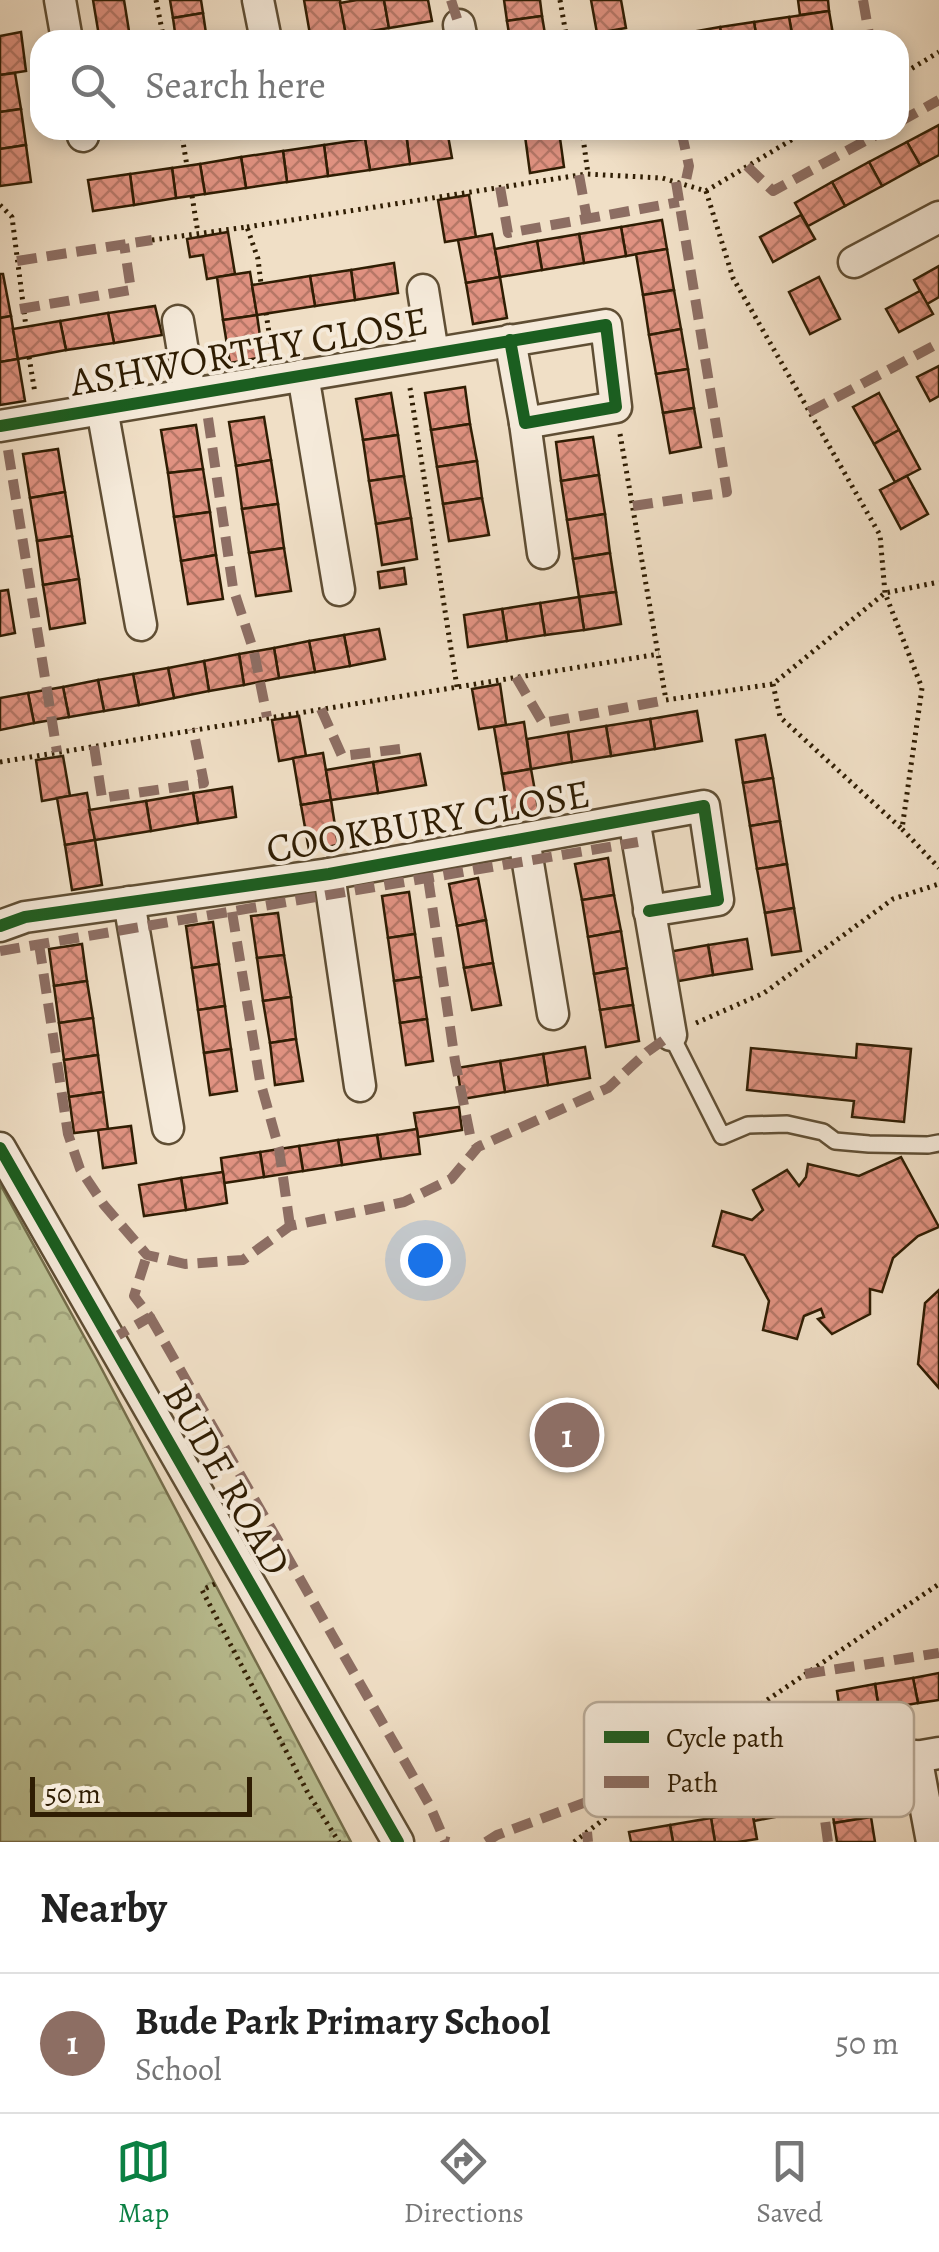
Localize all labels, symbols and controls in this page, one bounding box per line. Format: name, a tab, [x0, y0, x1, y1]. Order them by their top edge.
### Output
search box	[30, 30, 909, 140]
icon: search	[65, 58, 120, 113]
text: Search here	[145, 59, 326, 111]
street label: ASHWORTHY CLOSE	[65, 292, 432, 410]
street label: COOKBURY CLOSE	[262, 765, 594, 877]
your location	[400, 1235, 451, 1286]
street label: BUDE ROAD	[150, 1373, 304, 1585]
pin: 1	[534, 1398, 600, 1472]
legend	[584, 1702, 914, 1817]
text: Cycle path	[666, 1719, 784, 1757]
text: Path	[666, 1764, 718, 1802]
scale bar	[30, 1772, 252, 1816]
text: 50 m	[45, 1775, 101, 1813]
text: Nearby	[40, 1879, 167, 1936]
text: Bude Park Primary School	[135, 1995, 550, 2047]
text: 1	[67, 2021, 78, 2065]
text: 50 m	[835, 2021, 899, 2065]
text: School	[135, 2047, 222, 2091]
tab: Map	[116, 2134, 171, 2232]
tab: Directions	[404, 2134, 524, 2232]
tab: Saved	[756, 2134, 823, 2232]

